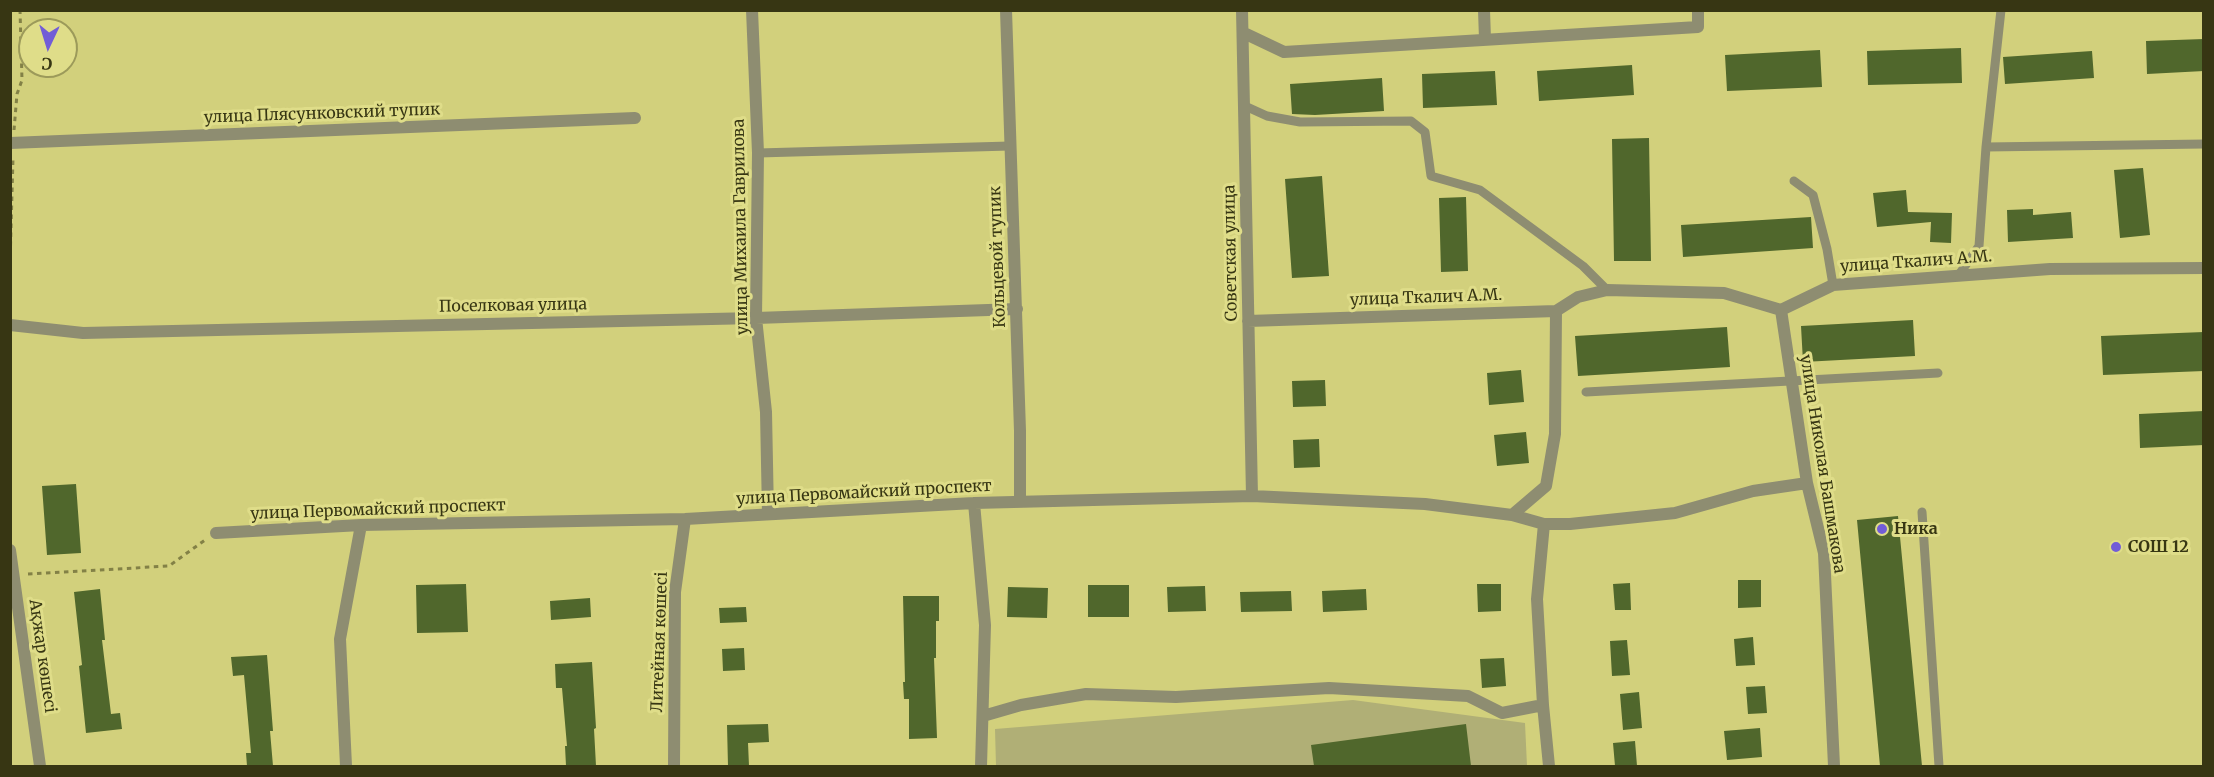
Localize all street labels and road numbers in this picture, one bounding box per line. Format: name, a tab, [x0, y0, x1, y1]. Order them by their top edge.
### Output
street label: улица Плясунковский тупик	[203, 100, 441, 128]
street label: улица Михаила Гаврилова	[730, 119, 752, 335]
street label: Советская улица	[1220, 185, 1242, 321]
street label: Кольцевой тупик	[986, 186, 1010, 328]
street label: улица Ткалич А.М.	[1839, 247, 1993, 277]
street label: улица Ткалич А.М.	[1350, 286, 1502, 310]
street label: Поселковая улица	[439, 295, 587, 317]
street label: улица Николая Башмакова	[1795, 353, 1849, 575]
street label: улица Первомайский проспект	[736, 477, 992, 509]
street label: улица Первомайский проспект	[250, 496, 506, 524]
street label: Литейная көшесі	[648, 571, 672, 713]
street label: Ақжар көшесі	[25, 598, 59, 714]

